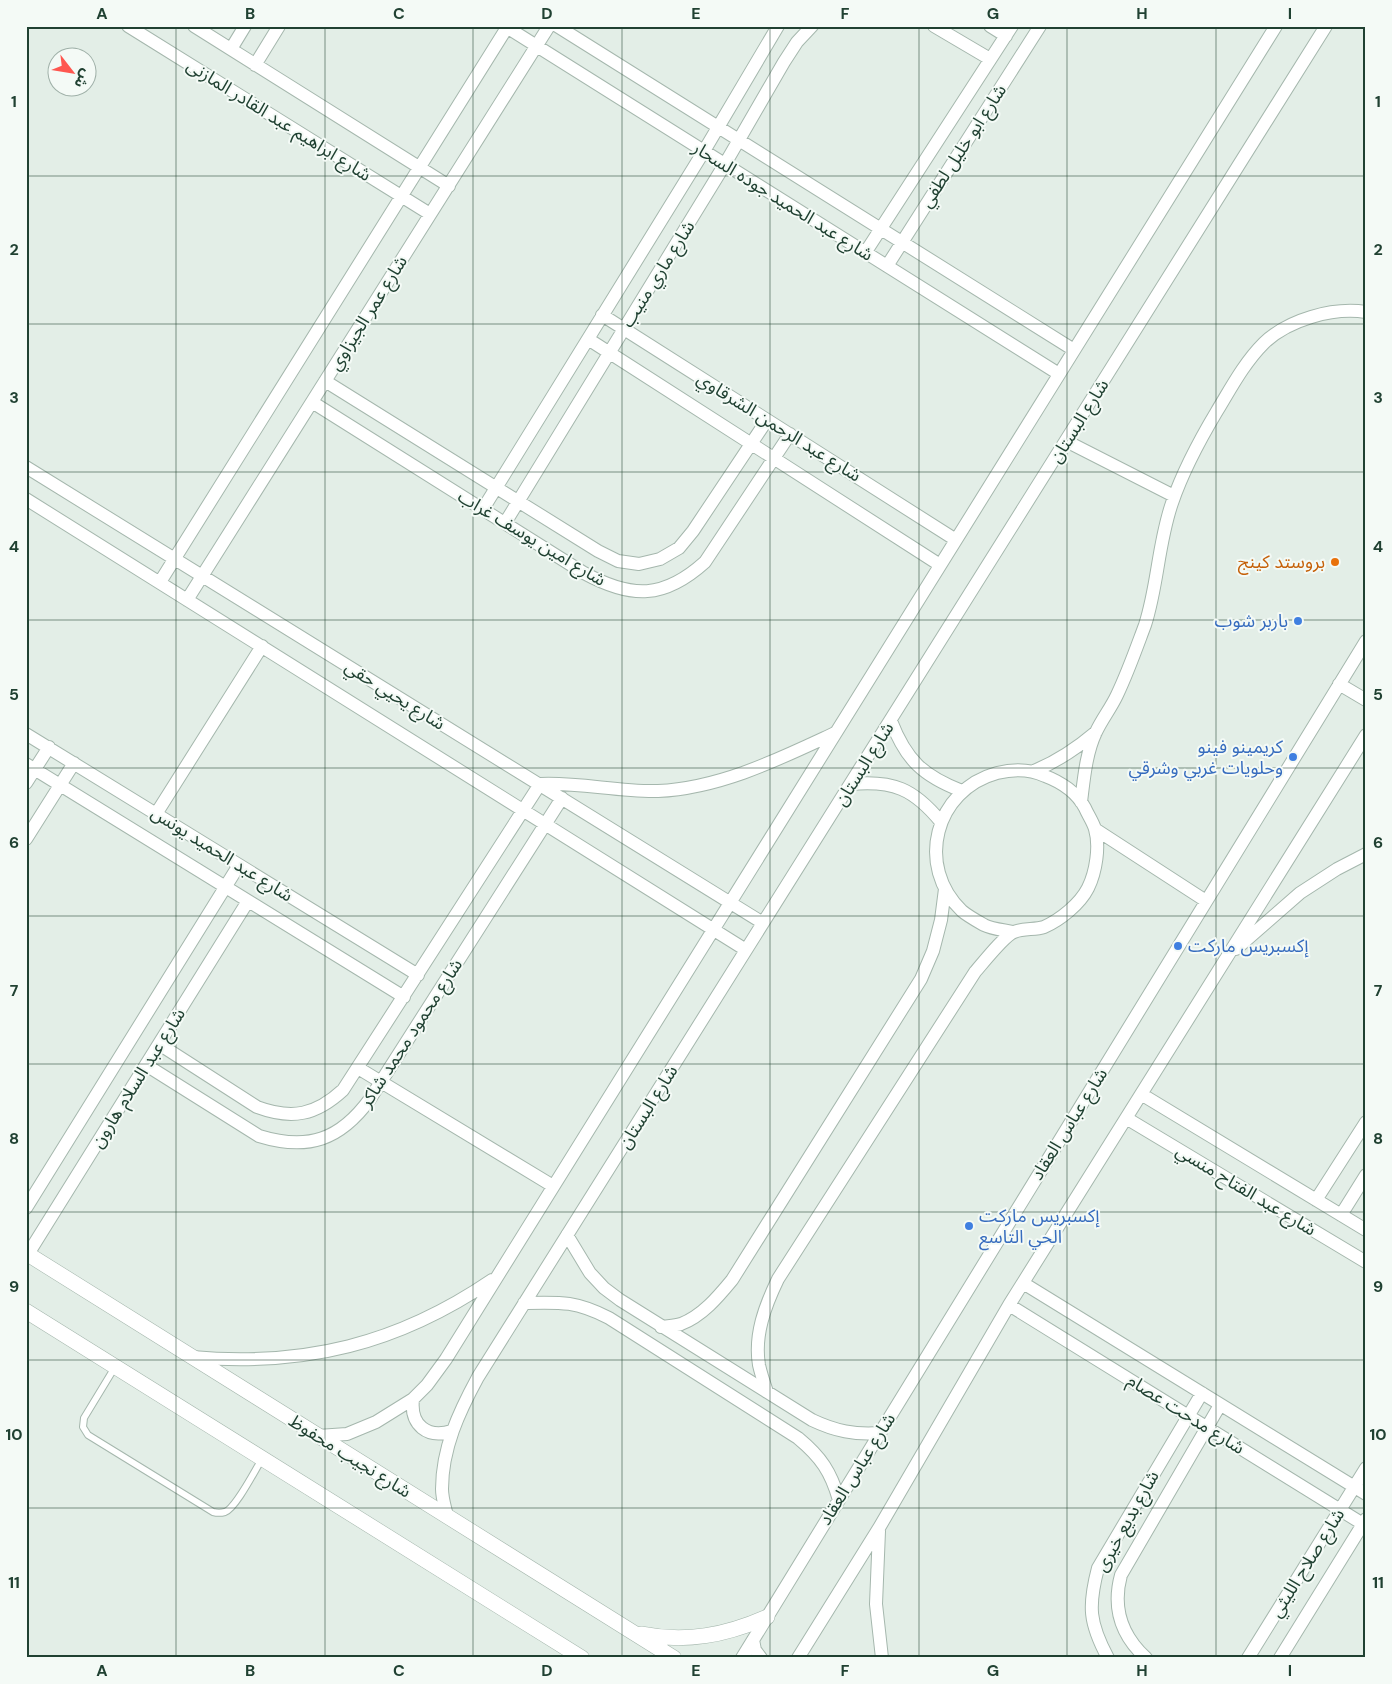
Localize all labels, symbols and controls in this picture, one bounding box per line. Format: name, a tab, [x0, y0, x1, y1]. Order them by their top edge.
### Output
text: A	[96, 3, 108, 24]
text: B	[245, 3, 255, 24]
text: C	[393, 3, 405, 24]
text: D	[541, 3, 553, 24]
text: E	[691, 3, 701, 24]
text: F	[841, 3, 850, 24]
text: G	[987, 3, 999, 24]
text: H	[1136, 3, 1148, 24]
text: I	[1288, 3, 1292, 24]
north arrow	[48, 48, 98, 98]
street label: شارع ابراهيم عبد القادر المازنى	[181, 53, 376, 188]
text: ش	[70, 66, 96, 92]
street label: شارع ابو خليل لطفي	[914, 80, 1014, 213]
text: 1	[11, 91, 17, 112]
text: 1	[1375, 91, 1381, 112]
street label: شارع عبد الحميد جوده السحار	[686, 135, 878, 268]
street label: شارع ماري منيب	[616, 216, 702, 333]
text: 2	[9, 239, 19, 260]
text: 2	[1373, 239, 1383, 260]
street label: شارع عمر الجيزاوي	[323, 251, 415, 376]
street label: شارع عبد الرحمن الشرقاوي	[691, 367, 866, 489]
street label: شارع البستان	[1044, 375, 1116, 469]
text: 3	[9, 387, 19, 408]
text: 3	[1373, 387, 1383, 408]
street label: شارع امين يوسف غراب	[452, 484, 610, 593]
text: 4	[9, 536, 19, 557]
text: 4	[1373, 536, 1383, 557]
place label: بروستد كينج	[1238, 550, 1325, 575]
marker: بروستد كينج	[1329, 556, 1341, 568]
place label: باربر شوب	[1215, 609, 1288, 633]
marker: باربر شوب	[1292, 615, 1304, 627]
street label: شارع يحيي حقي	[339, 655, 450, 737]
text: 5	[9, 684, 19, 705]
text: 5	[1373, 684, 1383, 705]
street label: شارع البستان	[829, 718, 901, 812]
place label: كريمينو فينو وحلويات غربي وشرقي	[1129, 735, 1284, 781]
marker: كريمينو فينو وحلويات غربي وشرقي	[1287, 751, 1299, 763]
street label: شارع عبد الحميد يونس	[145, 801, 297, 909]
text: 6	[9, 832, 19, 853]
text: 6	[1373, 832, 1383, 853]
place label: إكسبريس ماركت	[1188, 934, 1309, 958]
marker: إكسبريس ماركت	[1172, 940, 1184, 952]
street label: شارع محمود محمد شاكر	[353, 954, 470, 1114]
text: 7	[10, 980, 19, 1001]
text: 7	[1374, 980, 1383, 1001]
street label: شارع عبد السلام هارون	[85, 1004, 192, 1154]
street label: شارع البستان	[613, 1061, 685, 1155]
street label: شارع عباس العقاد	[1025, 1063, 1115, 1186]
text: 8	[9, 1128, 19, 1149]
text: 8	[1373, 1128, 1383, 1149]
street label: شارع عبد الفتاح منسي	[1170, 1139, 1321, 1243]
place label: إكسبريس ماركت الحي التاسع	[979, 1204, 1100, 1251]
marker: إكسبريس ماركت الحي التاسع	[963, 1220, 975, 1232]
text: 9	[9, 1276, 19, 1297]
text: 9	[1373, 1276, 1383, 1297]
street label: شارع مدحت عصام	[1122, 1368, 1249, 1461]
street label: شارع عباس العقاد	[813, 1408, 903, 1531]
street label: شارع نجيب محفوظ	[283, 1409, 416, 1505]
text: 10	[5, 1424, 23, 1445]
text: 10	[1369, 1424, 1387, 1445]
street label: شارع بديع خيرى	[1089, 1466, 1166, 1577]
street label: شارع صلاح الليثي	[1264, 1504, 1352, 1623]
text: 11	[8, 1572, 20, 1593]
text: 11	[1372, 1572, 1384, 1593]
text: A	[96, 1660, 108, 1681]
text: B	[245, 1660, 255, 1681]
text: C	[393, 1660, 405, 1681]
text: D	[541, 1660, 553, 1681]
text: E	[691, 1660, 701, 1681]
text: F	[841, 1660, 850, 1681]
text: G	[987, 1660, 999, 1681]
text: H	[1136, 1660, 1148, 1681]
text: I	[1288, 1660, 1292, 1681]

